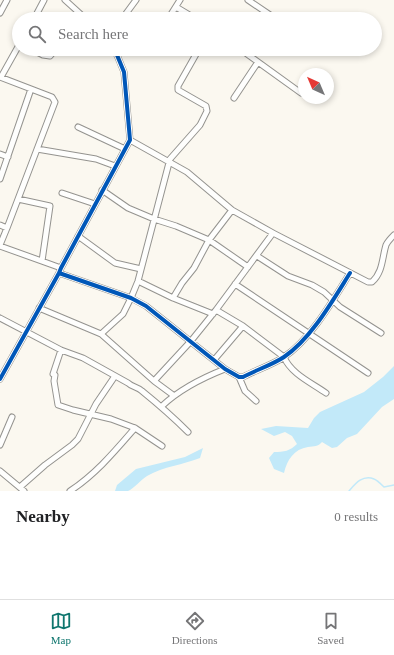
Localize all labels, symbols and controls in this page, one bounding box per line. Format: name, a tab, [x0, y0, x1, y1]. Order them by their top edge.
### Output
search box	[12, 12, 382, 56]
icon: search	[26, 23, 48, 45]
text: Search here	[58, 26, 128, 42]
north arrow	[298, 68, 334, 104]
text: Nearby	[16, 507, 70, 526]
text: 0 results	[334, 509, 378, 524]
tab: Map	[50, 610, 72, 646]
tab: Directions	[172, 610, 217, 646]
tab: Saved	[317, 610, 344, 646]

